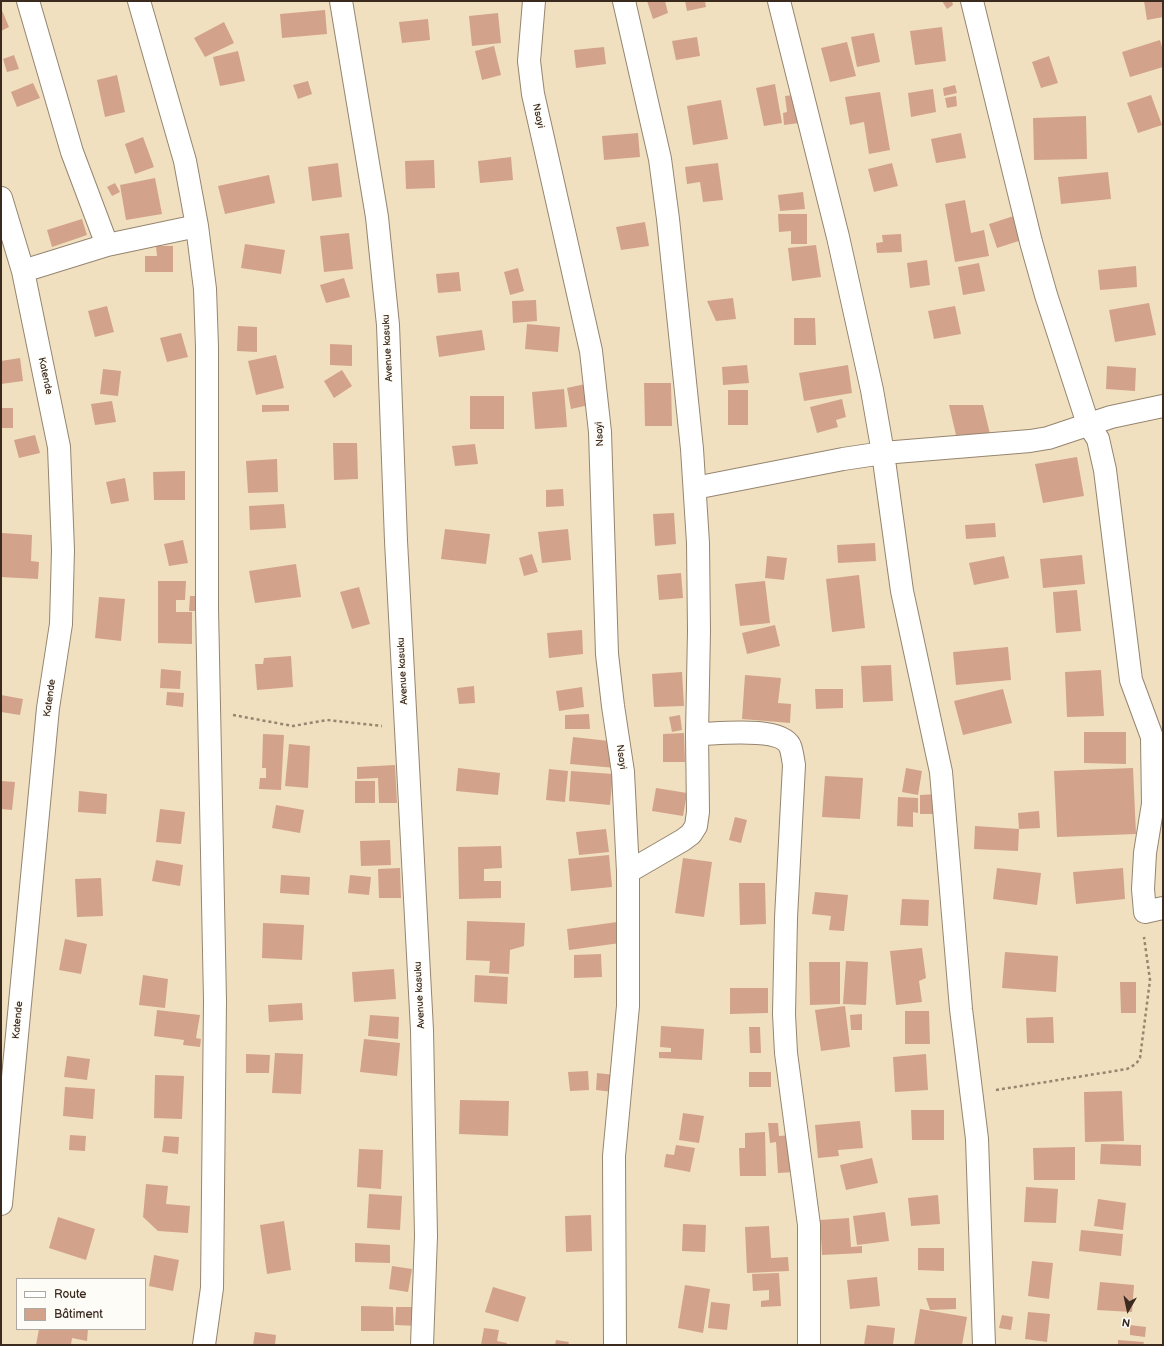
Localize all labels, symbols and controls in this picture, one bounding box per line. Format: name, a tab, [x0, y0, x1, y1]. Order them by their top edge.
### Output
street label: Nsayi	[530, 103, 546, 129]
street label: Avenue kasuku	[380, 314, 396, 382]
street label: Katende	[35, 356, 55, 396]
street label: Nsayi	[593, 421, 607, 447]
street label: Avenue kasuku	[395, 637, 411, 705]
street label: Katende	[41, 678, 59, 718]
street label: Nsayi	[613, 744, 629, 770]
street label: Avenue kasuku	[412, 961, 428, 1029]
street label: Katende	[10, 1001, 26, 1039]
legend	[16, 1278, 146, 1330]
text: Route	[54, 1287, 86, 1302]
north arrow	[1108, 1290, 1148, 1330]
text: Bâtiment	[54, 1307, 103, 1322]
text: N	[1121, 1315, 1131, 1329]

